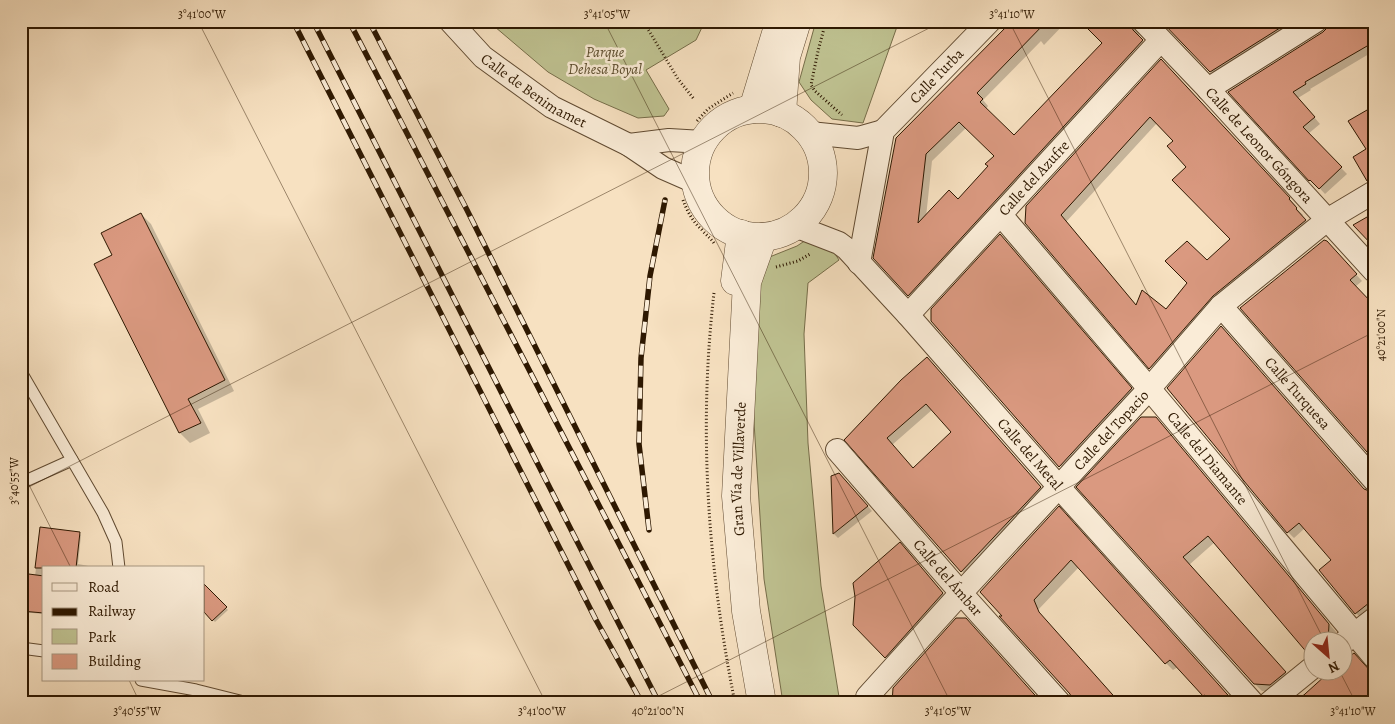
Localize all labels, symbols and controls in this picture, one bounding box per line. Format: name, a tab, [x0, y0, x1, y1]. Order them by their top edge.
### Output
text: 3°41'00"W	[178, 6, 227, 22]
text: 3°41'05"W	[584, 6, 631, 22]
text: 3°41'10"W	[989, 6, 1036, 22]
park label: Parque Dehesa Boyal	[568, 42, 642, 79]
street label: Calle Turba	[905, 44, 968, 108]
street label: Calle de Benimamet	[477, 49, 590, 133]
street label: Calle de Leonor Góngora	[1201, 83, 1317, 207]
street label: Calle del Azufre	[994, 136, 1074, 220]
text: 40°21'00"N	[1373, 308, 1389, 361]
street label: Calle Turquesa	[1260, 352, 1335, 434]
street label: Calle del Topacio	[1069, 386, 1153, 475]
street label: Gran Vía de Villaverde	[726, 401, 751, 537]
street label: Calle del Diamante	[1163, 407, 1253, 509]
street label: Calle del Metal	[993, 414, 1067, 495]
text: 3°40'55"W	[6, 456, 22, 505]
street label: Calle del Ámbar	[909, 535, 987, 621]
legend	[42, 566, 205, 682]
text: Road	[88, 577, 120, 597]
text: Railway	[88, 601, 136, 621]
text: Park	[88, 627, 117, 647]
north arrow	[1302, 632, 1352, 682]
text: Building	[88, 651, 141, 671]
text: N	[1325, 656, 1343, 678]
text: 3°40'55"W	[113, 703, 162, 719]
text: 3°41'00"W	[518, 703, 567, 719]
text: 40°21'00"N	[632, 703, 685, 719]
text: 3°41'05"W	[925, 703, 972, 719]
text: 3°41'10"W	[1330, 703, 1377, 719]

